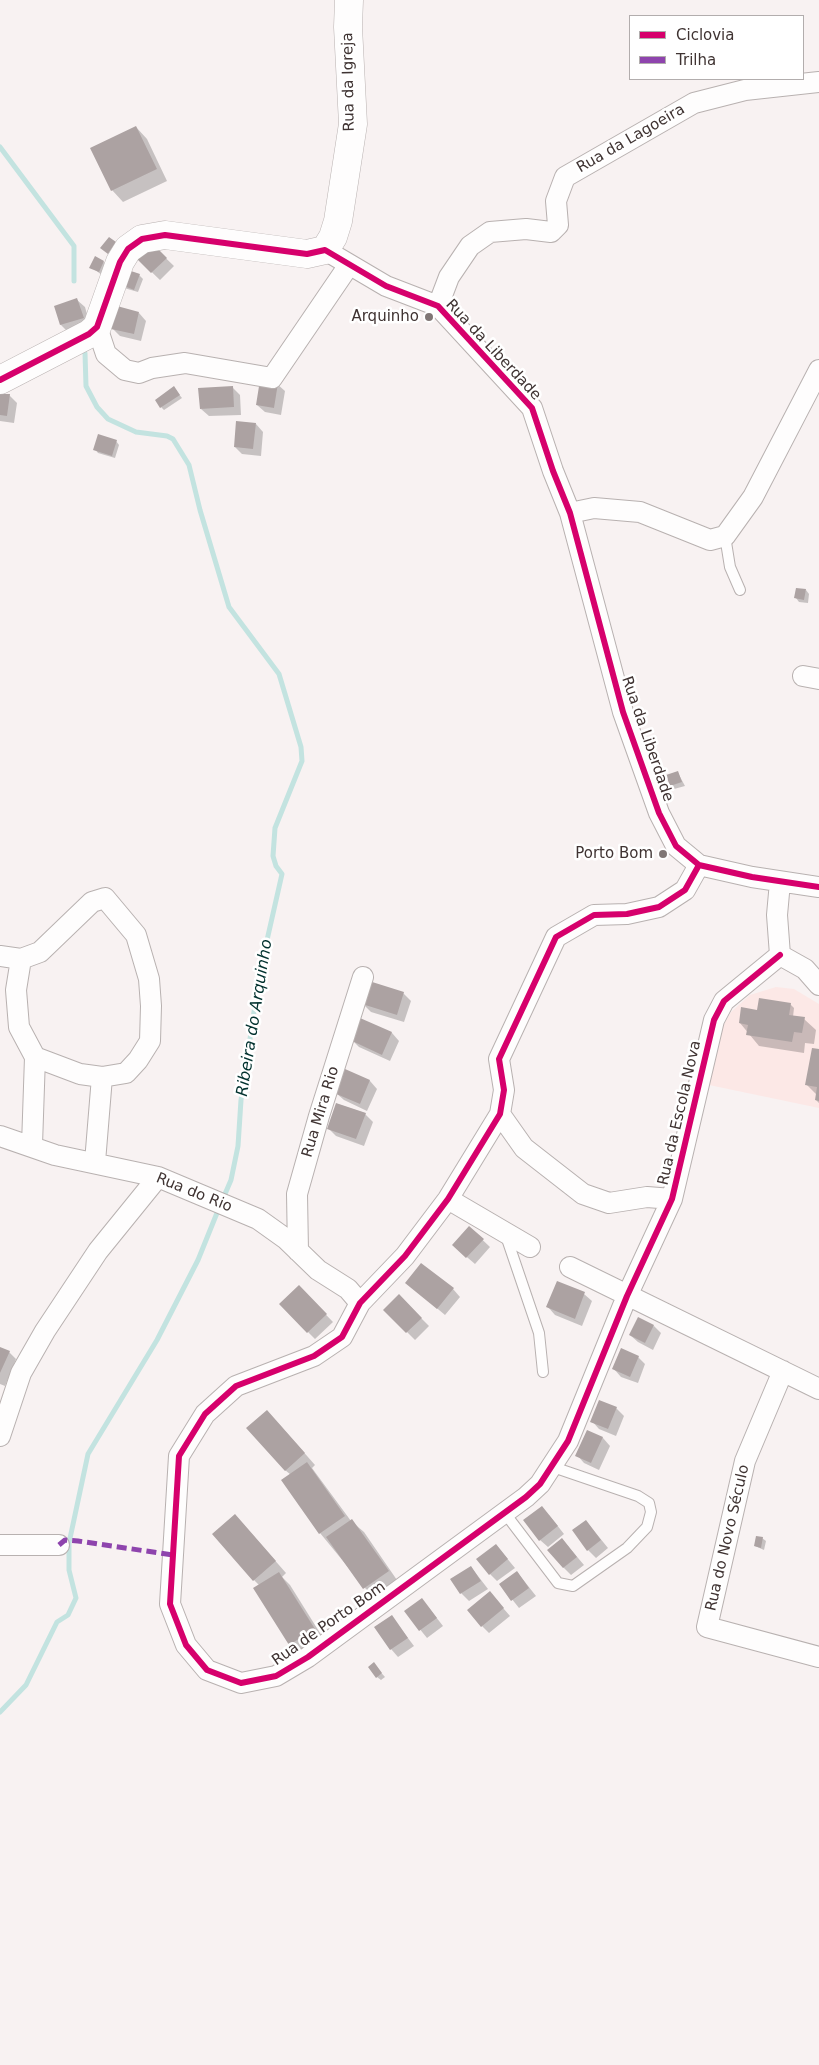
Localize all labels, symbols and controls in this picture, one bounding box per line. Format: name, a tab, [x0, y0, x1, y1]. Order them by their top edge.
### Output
legend	[629, 15, 804, 80]
text: Ciclovia	[676, 26, 734, 44]
street label: Rua da Igreja	[339, 32, 359, 132]
text: Trilha	[676, 51, 716, 69]
street label: Rua da Lagoeira	[574, 101, 688, 177]
street label: Rua da Liberdade	[442, 296, 544, 404]
place label: Arquinho	[351, 308, 419, 326]
marker: Arquinho	[423, 311, 435, 323]
street label: Rua da Liberdade	[617, 674, 677, 804]
place label: Porto Bom	[575, 845, 653, 863]
marker: Porto Bom	[657, 848, 669, 860]
water label: Ribeira do Arquinho	[233, 938, 277, 1098]
street label: Rua da Escola Nova	[655, 1039, 705, 1187]
street label: Rua Mira Rio	[299, 1064, 343, 1160]
street label: Rua do Rio	[153, 1170, 235, 1216]
street label: Rua do Novo Século	[702, 1463, 754, 1613]
street label: Rua de Porto Bom	[269, 1578, 389, 1670]

